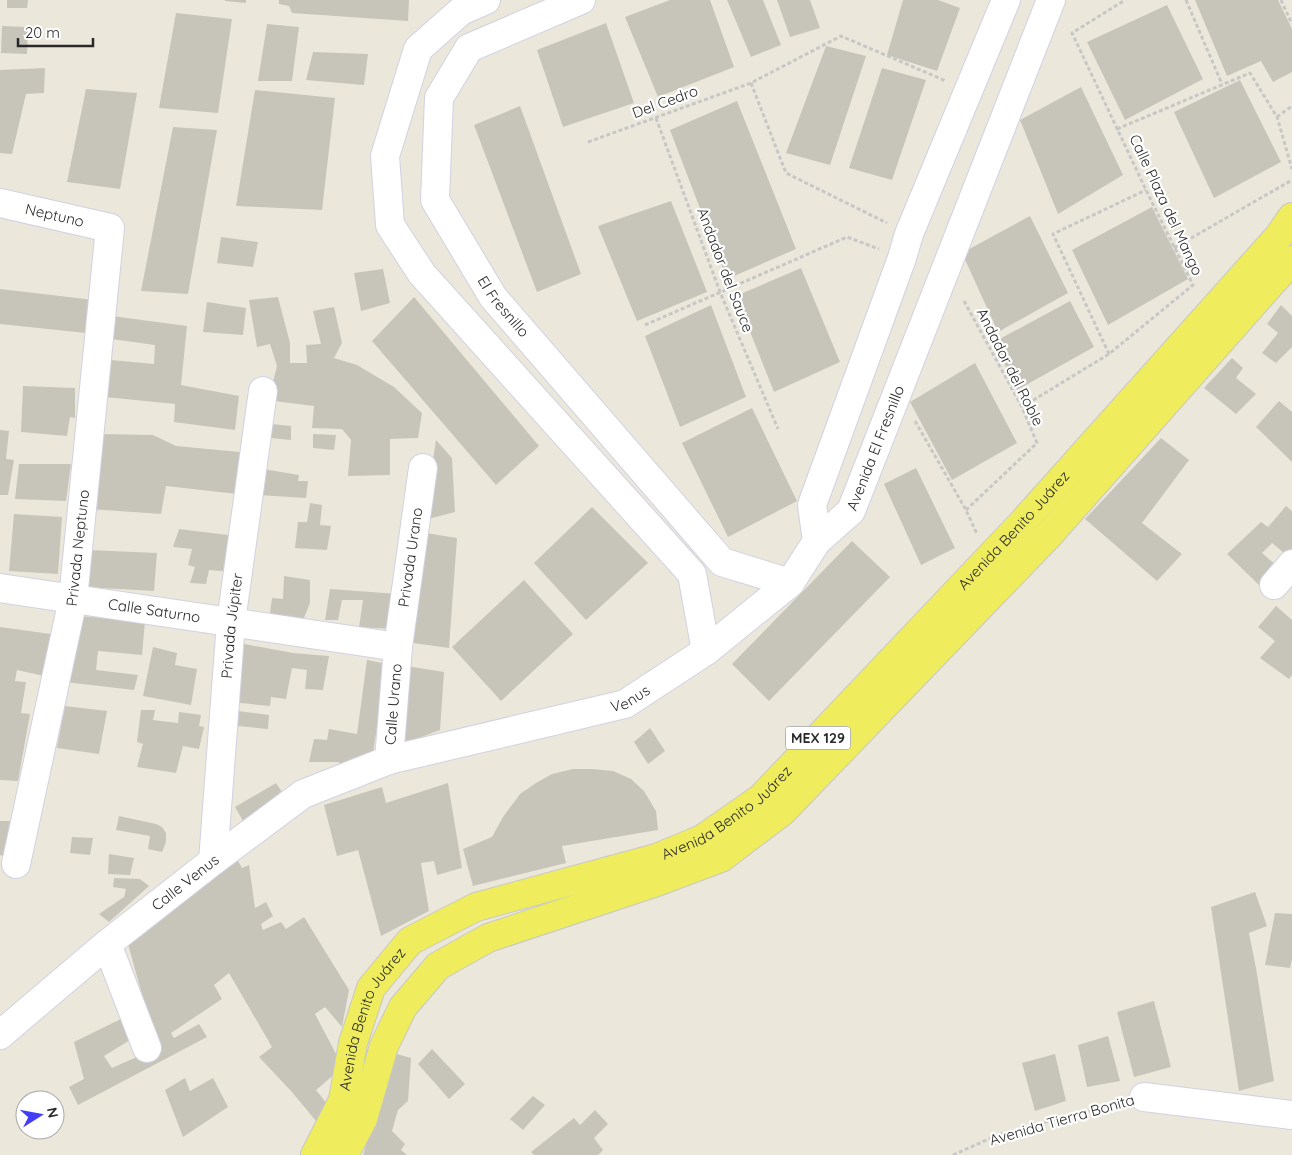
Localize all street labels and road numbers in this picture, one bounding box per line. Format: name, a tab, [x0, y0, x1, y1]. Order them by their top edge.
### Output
street label: Del Cedro	[629, 81, 700, 122]
street label: Calle Plaza del Mango	[1125, 131, 1207, 278]
street label: Neptuno	[23, 199, 86, 231]
street label: Andador del Sauce	[693, 205, 758, 335]
street label: El Fresnillo	[474, 272, 533, 341]
street label: Andador del Roble	[973, 305, 1048, 429]
street label: Avenida El Fresnillo	[842, 383, 908, 513]
street label: Avenida Benito Juárez	[954, 467, 1073, 594]
street label: Privada Neptuno	[62, 489, 93, 607]
street label: Privada Urano	[394, 506, 426, 608]
street label: Privada Júpiter	[217, 572, 247, 679]
street label: Calle Saturno	[107, 594, 202, 627]
street label: Calle Urano	[380, 663, 406, 745]
street label: Venus	[609, 680, 653, 716]
road number: MEX 129	[786, 726, 850, 750]
street label: Avenida Benito Juárez	[659, 762, 796, 864]
street label: Calle Venus	[147, 850, 223, 915]
street label: Avenida Benito Juárez	[335, 944, 409, 1092]
street label: Avenida Tierra Bonita	[987, 1090, 1137, 1149]

